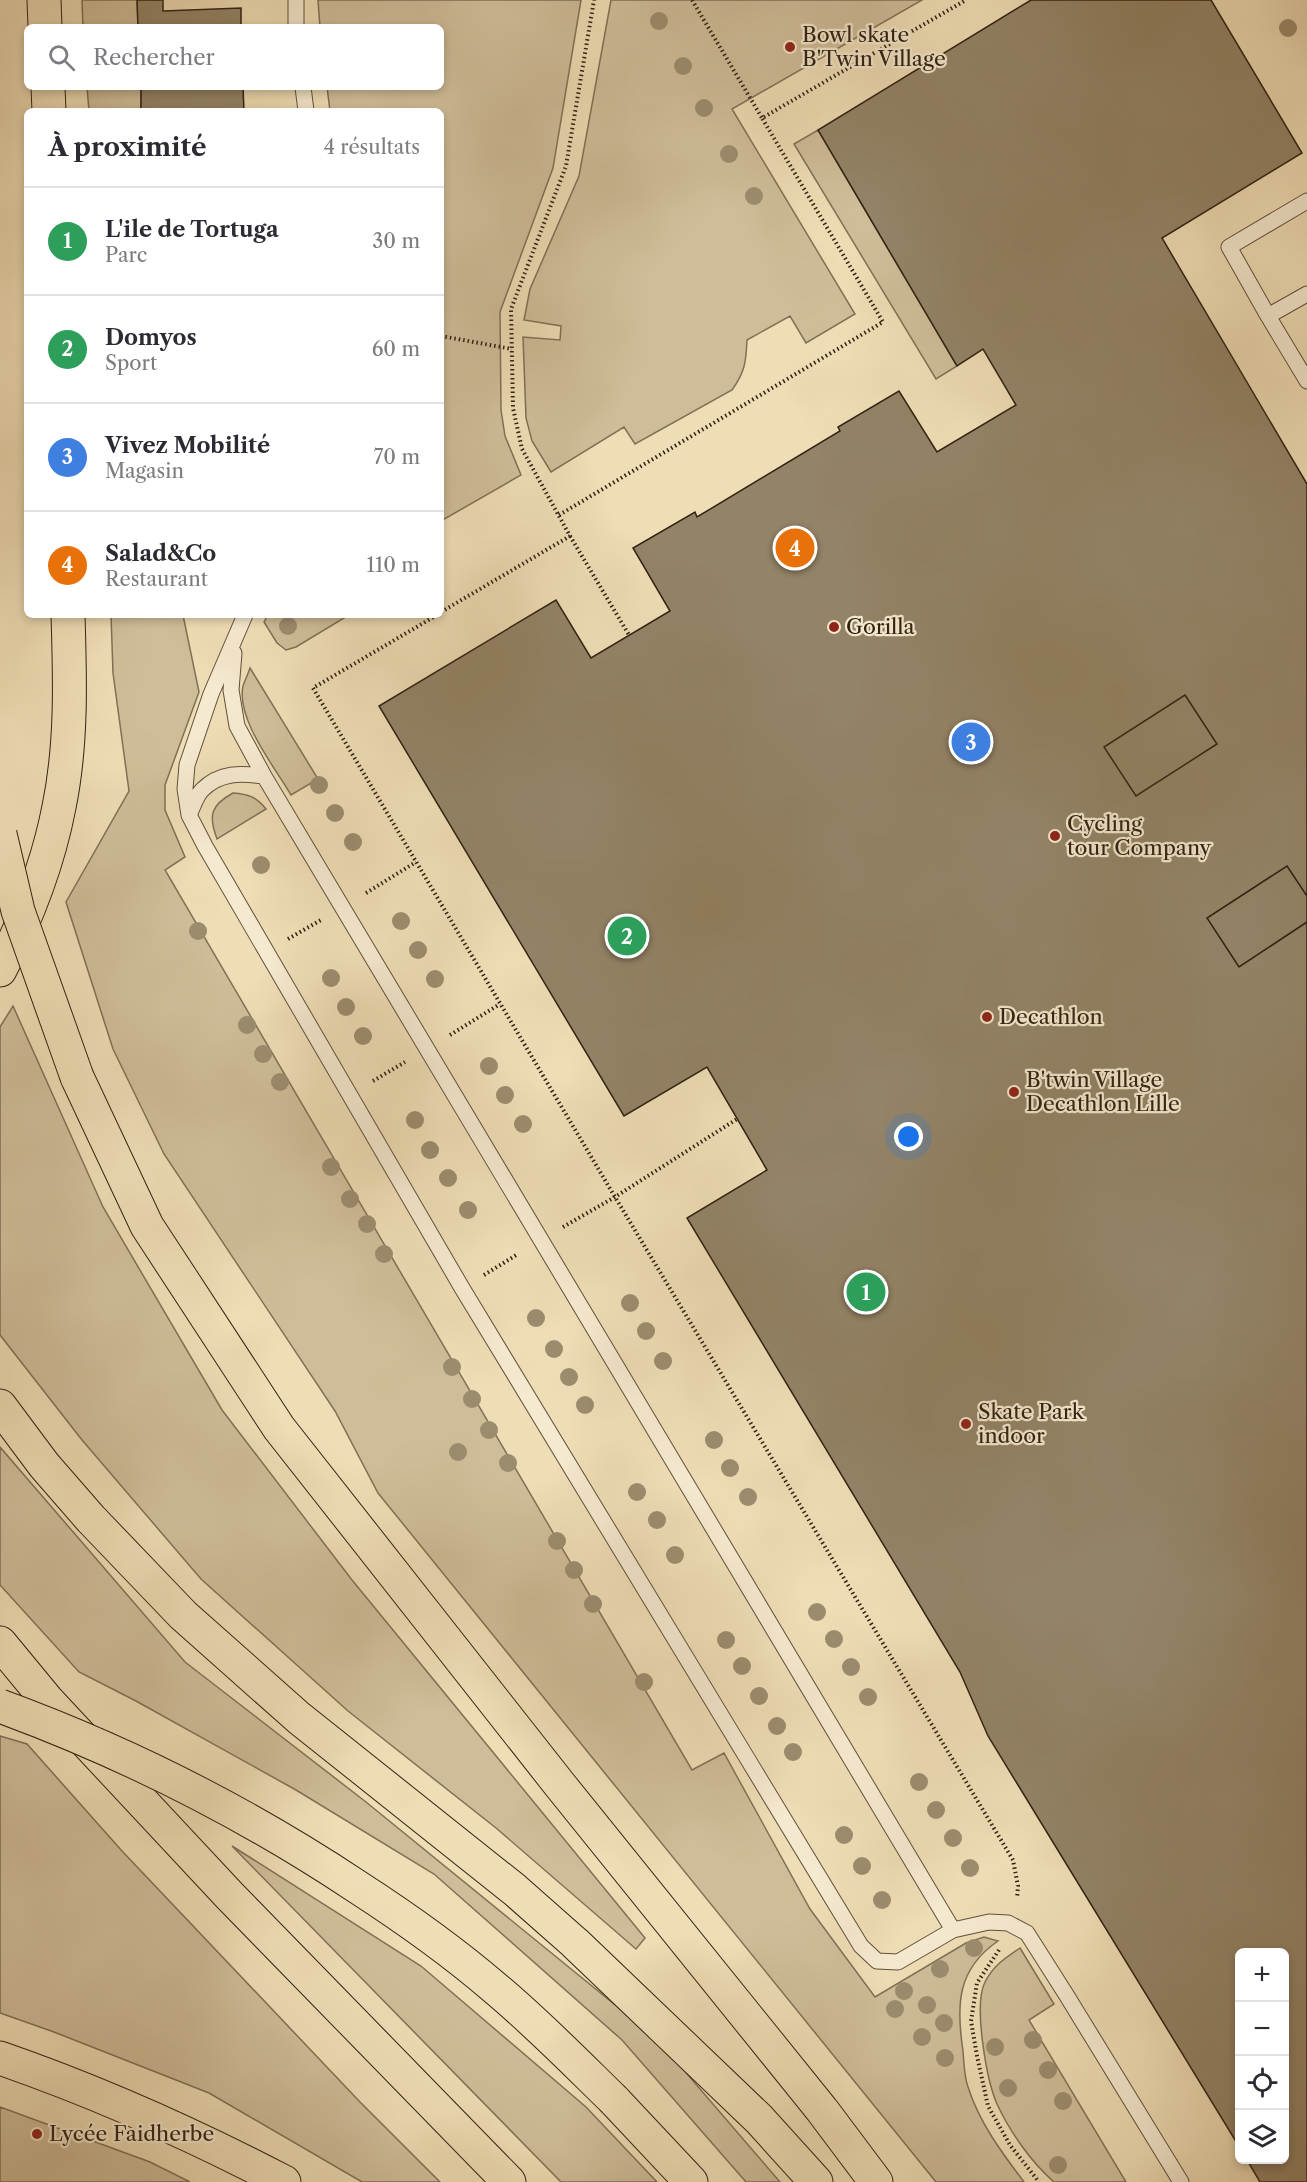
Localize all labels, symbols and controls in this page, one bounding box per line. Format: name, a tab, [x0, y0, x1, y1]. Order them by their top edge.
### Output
place label: Bowl skate B'Twin Village	[802, 22, 946, 71]
search box	[24, 24, 444, 90]
marker: Bowl skate B'Twin Village	[783, 40, 797, 54]
icon: search	[45, 41, 78, 74]
text: Rechercher	[93, 44, 215, 71]
text: À proximité	[48, 131, 207, 163]
text: 4 résultats	[323, 135, 420, 159]
text: L'ile de Tortuga	[105, 216, 279, 243]
text: 1	[63, 229, 72, 253]
text: 30 m	[372, 229, 420, 253]
text: Parc	[105, 243, 147, 267]
text: Domyos	[105, 324, 197, 351]
text: 2	[62, 337, 73, 361]
text: 60 m	[372, 337, 420, 361]
text: Sport	[105, 351, 157, 375]
text: Vivez Mobilité	[105, 432, 270, 459]
text: 3	[62, 445, 73, 469]
text: 70 m	[374, 445, 420, 469]
text: Magasin	[105, 459, 184, 483]
pin: 4	[776, 526, 814, 570]
text: Salad&Co	[105, 540, 216, 567]
text: 4	[62, 553, 73, 577]
text: 110 m	[367, 553, 420, 577]
text: Restaurant	[105, 567, 208, 591]
place label: Gorilla	[846, 614, 915, 639]
marker: Gorilla	[827, 620, 841, 634]
pin: 3	[952, 720, 990, 764]
place label: Cycling tour Company	[1067, 811, 1212, 860]
marker: Cycling tour Company	[1048, 829, 1062, 843]
pin: 2	[608, 914, 646, 958]
place label: Decathlon	[999, 1004, 1103, 1029]
marker: Decathlon	[980, 1010, 994, 1024]
place label: B'twin Village Decathlon Lille	[1026, 1067, 1180, 1116]
marker: B'twin Village Decathlon Lille	[1007, 1085, 1021, 1099]
your location	[894, 1122, 923, 1151]
pin: 1	[846, 1270, 886, 1314]
place label: Skate Park indoor	[978, 1399, 1085, 1448]
marker: Skate Park indoor	[959, 1417, 973, 1431]
map controls	[1235, 1948, 1289, 2164]
button: +	[1235, 1948, 1289, 2002]
button: −	[1235, 2002, 1289, 2056]
button: locate	[1235, 2056, 1289, 2110]
button: layers	[1235, 2110, 1289, 2164]
place label: Lycée Faidherbe	[49, 2121, 214, 2146]
marker: Lycée Faidherbe	[30, 2127, 44, 2141]

